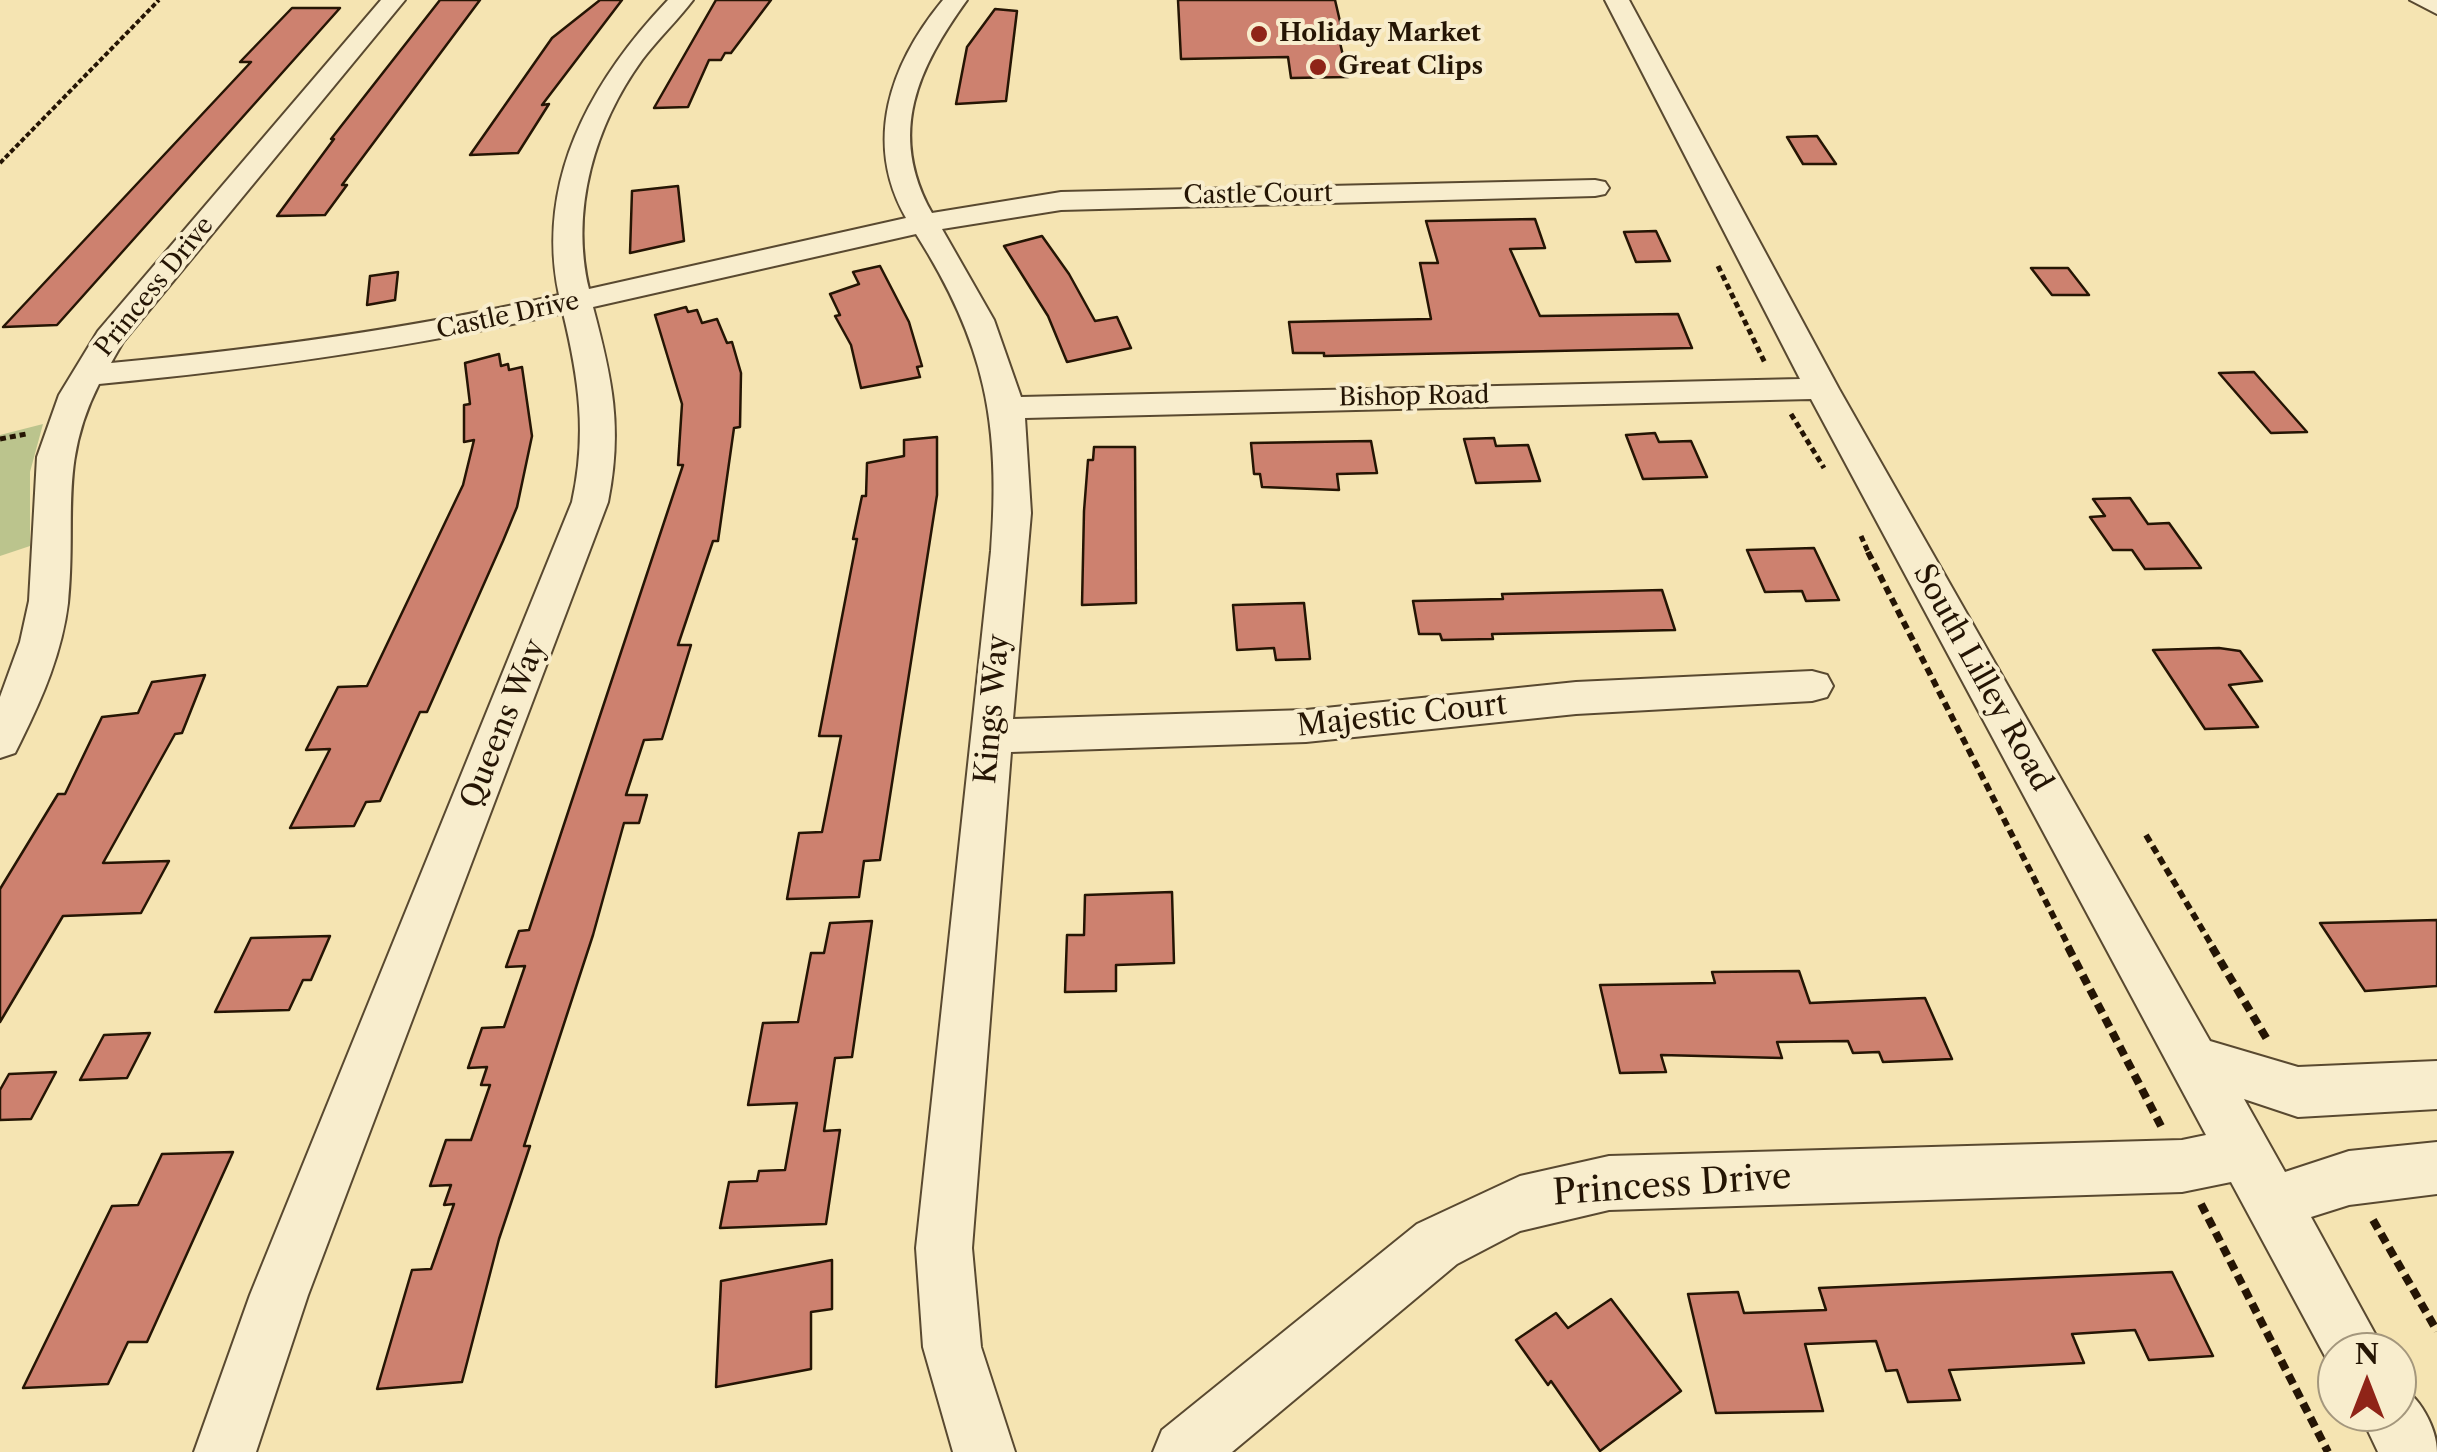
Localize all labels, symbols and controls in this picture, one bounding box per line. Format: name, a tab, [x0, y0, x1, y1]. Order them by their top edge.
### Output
place label: Holiday Market	[1279, 19, 1481, 49]
marker: Holiday Market	[1248, 23, 1270, 45]
place label: Great Clips	[1338, 52, 1483, 82]
marker: Great Clips	[1307, 56, 1329, 78]
street label: Castle Court	[1183, 179, 1333, 211]
street label: Princess Drive	[90, 211, 220, 363]
street label: Castle Drive	[434, 286, 582, 346]
street label: Bishop Road	[1338, 381, 1490, 413]
street label: South Lilley Road	[1905, 558, 2059, 798]
street label: Kings Way	[969, 633, 1017, 785]
street label: Queens Way	[454, 634, 554, 814]
street label: Majestic Court	[1295, 687, 1509, 745]
street label: Princess Drive	[1551, 1157, 1793, 1215]
north arrow	[2317, 1332, 2417, 1432]
text: N	[2355, 1337, 2379, 1371]

